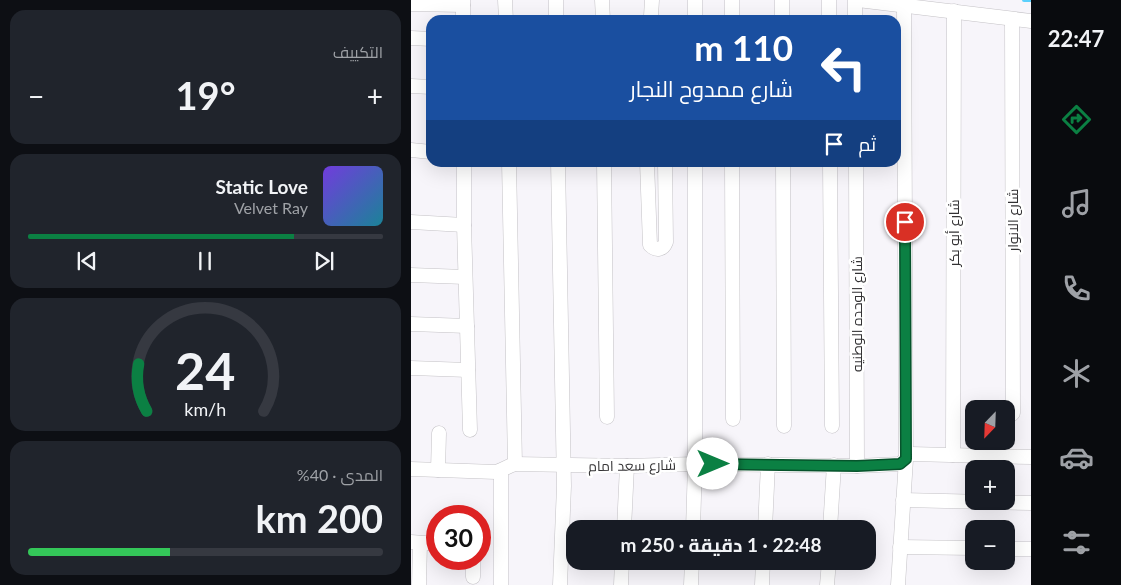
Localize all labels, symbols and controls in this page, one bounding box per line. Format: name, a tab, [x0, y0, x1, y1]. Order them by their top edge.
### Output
text: 22:47	[1048, 25, 1104, 52]
text: 110 m	[694, 26, 793, 68]
icon: left	[811, 35, 876, 100]
text: التكييف	[333, 42, 383, 61]
text: 19°	[176, 72, 235, 118]
text: شارع ممدوح النجار	[630, 75, 793, 102]
text: −	[28, 79, 44, 113]
text: +	[367, 79, 383, 113]
icon: directions	[1059, 102, 1094, 137]
icon: arrive	[820, 130, 848, 158]
text: ثم	[858, 132, 876, 155]
text: Static Love	[216, 175, 308, 198]
icon: music	[1059, 186, 1094, 221]
street label: شارع الانوار	[1004, 189, 1022, 252]
text: Velvet Ray	[234, 198, 308, 217]
street label: شارع أبو بكر	[945, 199, 963, 268]
pin	[884, 201, 926, 243]
icon: arrive	[891, 208, 919, 236]
icon: previous	[73, 247, 101, 275]
icon: pause	[191, 247, 219, 275]
icon: next	[310, 247, 338, 275]
street label: شارع الوحده الوطنيه	[848, 256, 866, 372]
icon: phone	[1059, 271, 1094, 306]
text: 24	[175, 339, 236, 401]
icon: climate	[1059, 356, 1094, 391]
text: km/h	[185, 398, 226, 420]
north arrow	[965, 400, 1015, 450]
map controls	[965, 400, 1015, 570]
position arrow	[686, 437, 738, 489]
icon: car	[1059, 440, 1094, 475]
street label: شارع سعد امام	[588, 456, 676, 476]
button: +	[965, 460, 1015, 510]
text: المدى · 40%	[297, 465, 383, 484]
text: 200 km	[256, 495, 383, 541]
speed limit sign: 30	[426, 505, 491, 570]
button: −	[965, 520, 1015, 570]
icon: filters	[1059, 525, 1094, 560]
text: 22:48 · 1 دقيقة · 250 m	[621, 533, 821, 556]

